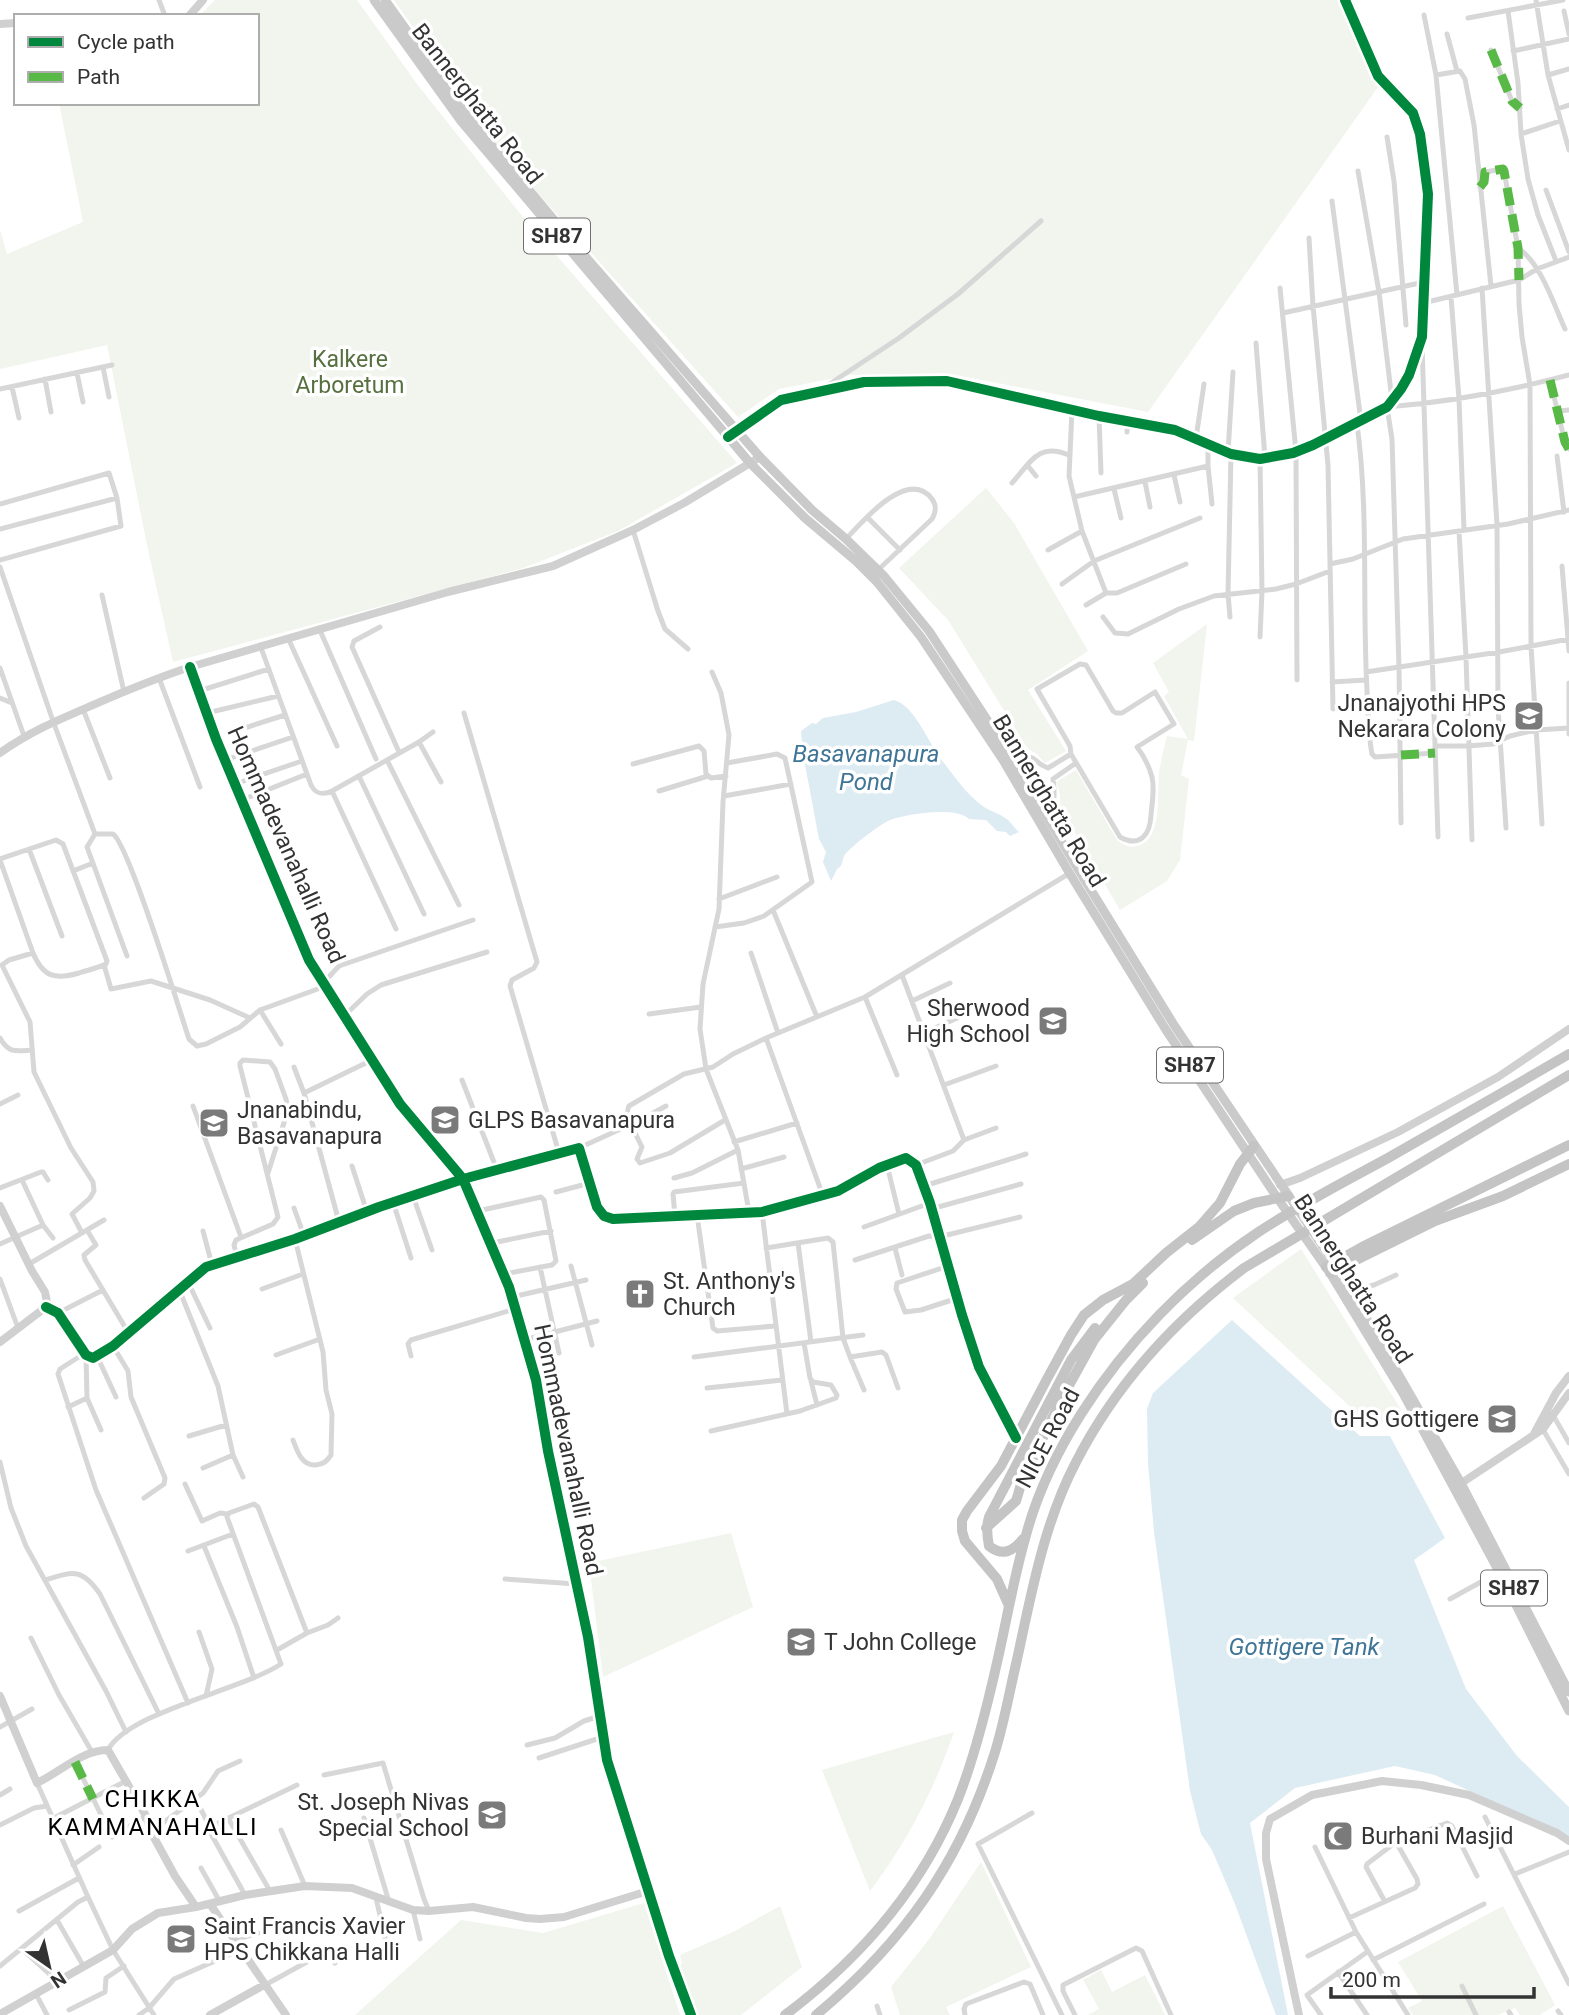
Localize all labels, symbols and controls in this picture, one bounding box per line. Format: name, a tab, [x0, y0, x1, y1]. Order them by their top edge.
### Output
legend	[14, 14, 259, 105]
street label: Bannerghatta Road	[406, 18, 548, 190]
text: Cycle path	[77, 30, 175, 54]
text: Path	[77, 65, 120, 89]
road number: SH87	[524, 218, 590, 254]
park label: Kalkere Arboretum	[296, 346, 404, 399]
place label: Jnanajyothi HPS Nekarara Colony	[1337, 690, 1506, 743]
school or university icon: Jnanajyothi HPS Nekarara Colony	[1512, 699, 1546, 733]
street label: Bannerghatta Road	[987, 710, 1111, 892]
street label: Hommadevanahalli Road	[221, 722, 351, 968]
water label: Basavanapura Pond	[793, 740, 939, 796]
place label: Sherwood High School	[907, 995, 1030, 1048]
school or university icon: Sherwood High School	[1036, 1004, 1070, 1038]
road number: SH87	[1157, 1048, 1223, 1082]
place label: Jnanabindu, Basavanapura	[237, 1097, 382, 1150]
school or university icon: GLPS Basavanapura	[428, 1103, 462, 1137]
school or university icon: Jnanabindu, Basavanapura	[197, 1106, 231, 1140]
place label: GLPS Basavanapura	[468, 1107, 675, 1134]
street label: Bannerghatta Road	[1288, 1189, 1418, 1369]
place label: St. Anthony's Church	[663, 1268, 796, 1321]
church icon: St. Anthony's Church	[623, 1277, 657, 1311]
street label: Hommadevanahalli Road	[528, 1322, 608, 1578]
street label: NICE Road	[1010, 1383, 1086, 1493]
school or university icon: GHS Gottigere	[1485, 1402, 1519, 1436]
place label: GHS Gottigere	[1333, 1406, 1479, 1433]
road number: SH87	[1481, 1570, 1547, 1606]
school or university icon: T John College	[784, 1625, 818, 1659]
place label: T John College	[824, 1629, 976, 1656]
water label: Gottigere Tank	[1229, 1633, 1381, 1661]
district label: CHIKKA KAMMANAHALLI	[48, 1785, 258, 1841]
place label: St. Joseph Nivas Special School	[298, 1789, 469, 1842]
school or university icon: St. Joseph Nivas Special School	[475, 1798, 509, 1832]
mosque icon: Burhani Masjid	[1321, 1819, 1355, 1853]
place label: Burhani Masjid	[1361, 1823, 1514, 1850]
place label: Saint Francis Xavier HPS Chikkana Halli	[204, 1913, 406, 1966]
school or university icon: Saint Francis Xavier HPS Chikkana Halli	[164, 1922, 198, 1956]
north arrow	[14, 1931, 84, 2001]
scale bar	[1331, 1955, 1534, 1999]
text: N	[46, 1966, 70, 1993]
text: 200 m	[1342, 1968, 1401, 1992]

